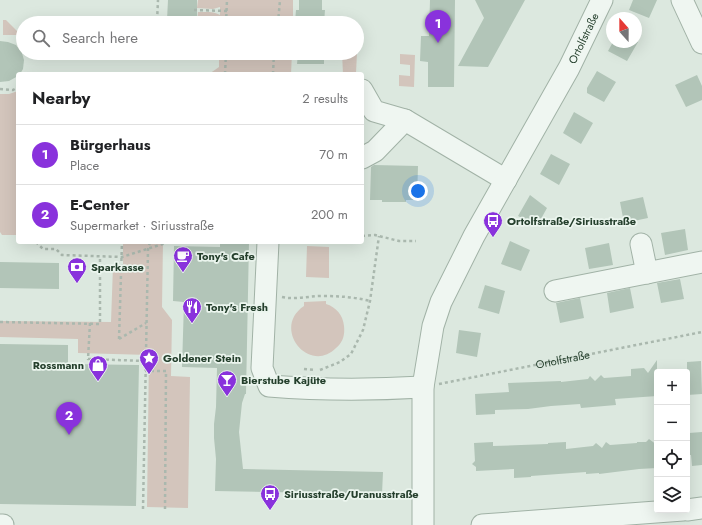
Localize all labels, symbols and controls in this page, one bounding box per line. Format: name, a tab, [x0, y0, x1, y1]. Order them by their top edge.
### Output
pin: 1	[425, 10, 451, 43]
street label: Ortolfstraße	[564, 10, 603, 66]
north arrow	[606, 12, 642, 48]
search box	[16, 16, 364, 60]
icon: search	[30, 27, 52, 49]
text: Search here	[62, 27, 138, 49]
text: Nearby	[32, 86, 90, 110]
text: 2 results	[302, 89, 348, 108]
text: Bürgerhaus	[70, 134, 151, 156]
text: 1	[42, 145, 48, 164]
text: 70 m	[319, 145, 348, 164]
text: Place	[70, 156, 99, 175]
your location	[408, 181, 428, 201]
text: E-Center	[70, 194, 130, 216]
text: 2	[41, 205, 49, 224]
text: 200 m	[311, 205, 348, 224]
bus stop icon: Ortolfstraße/Siriusstraße	[482, 210, 504, 238]
place label: Ortolfstraße/Siriusstraße	[507, 213, 636, 229]
text: Supermarket · Siriusstraße	[70, 216, 214, 235]
cafe icon: Tony's Cafe	[172, 245, 194, 273]
place label: Tony's Cafe	[197, 248, 255, 264]
bank icon: Sparkasse	[66, 256, 88, 284]
place label: Sparkasse	[91, 259, 144, 275]
restaurant icon: Tony's Fresh	[181, 296, 203, 324]
place label: Tony's Fresh	[206, 299, 268, 315]
street label: Ortolfstraße	[534, 346, 591, 373]
place icon: Goldener Stein	[138, 347, 160, 375]
place label: Goldener Stein	[163, 350, 241, 366]
shop icon: Rossmann	[87, 354, 109, 382]
place label: Rossmann	[33, 357, 84, 373]
bar icon: Bierstube Kajüte	[216, 369, 238, 397]
map controls	[654, 369, 690, 513]
button: +	[654, 369, 690, 405]
place label: Bierstube Kajüte	[241, 372, 326, 388]
pin: 2	[56, 402, 82, 435]
button: −	[654, 405, 690, 441]
button: locate	[654, 441, 690, 477]
button: layers	[654, 477, 690, 513]
bus stop icon: Siriusstraße/Uranusstraße	[259, 483, 281, 511]
place label: Siriusstraße/Uranusstraße	[284, 486, 419, 502]

